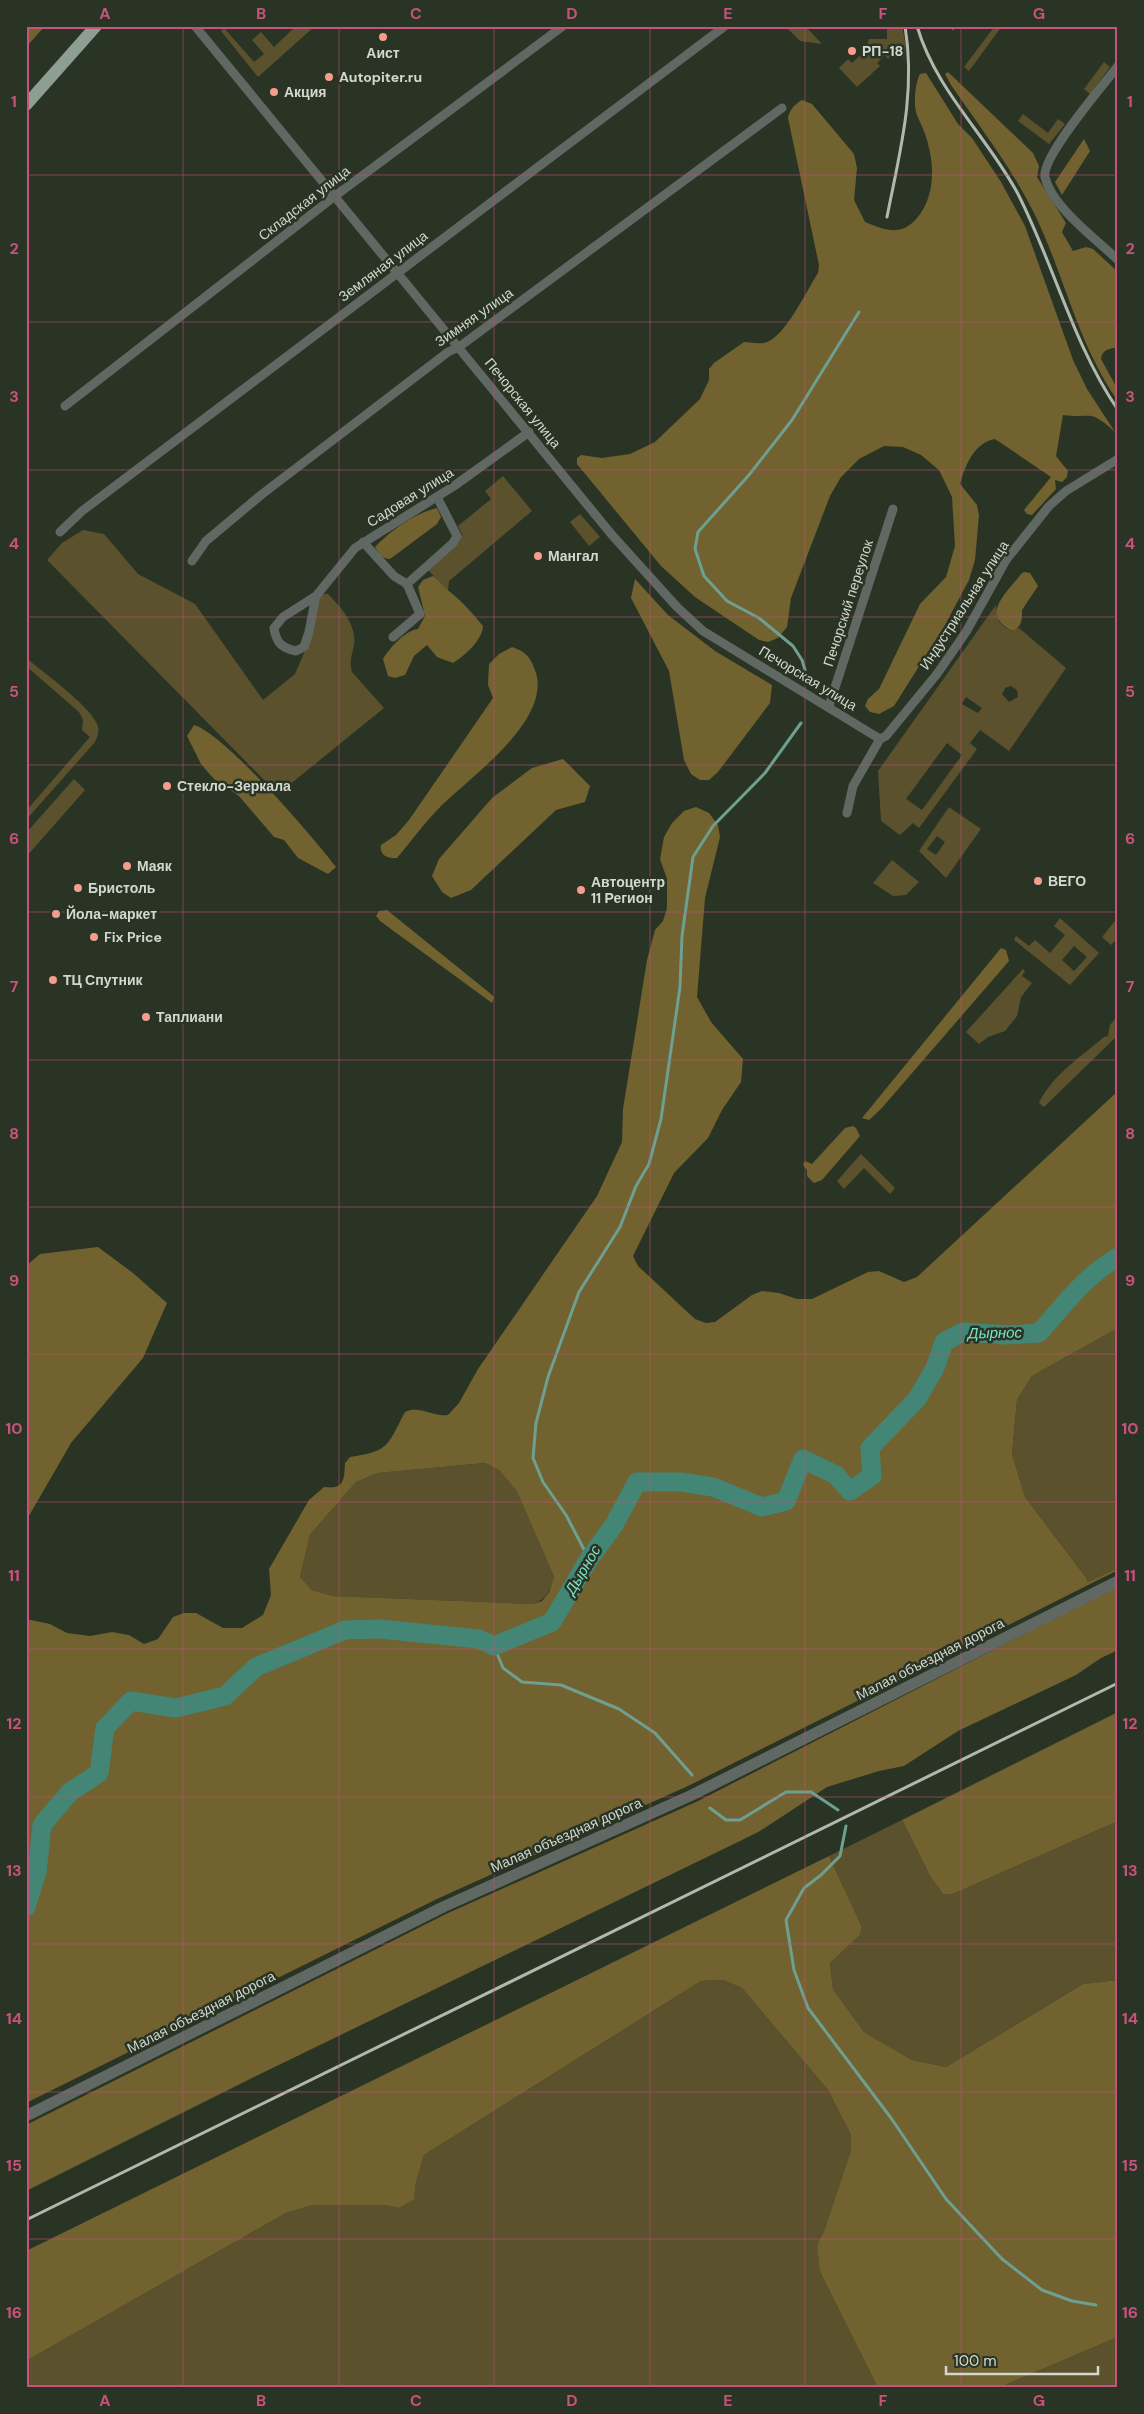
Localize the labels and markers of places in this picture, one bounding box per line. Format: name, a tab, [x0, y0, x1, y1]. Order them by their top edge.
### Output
marker: Аист	[377, 31, 389, 43]
place label: РП-18	[862, 42, 904, 60]
place label: Аист	[366, 44, 400, 62]
marker: РП-18	[846, 45, 858, 57]
place label: Autopiter.ru	[339, 68, 422, 86]
marker: Autopiter.ru	[323, 71, 335, 83]
place label: Акция	[284, 83, 327, 101]
marker: Акция	[268, 86, 280, 98]
place label: Мангал	[548, 547, 599, 565]
marker: Мангал	[532, 550, 544, 562]
place label: Стекло-Зеркала	[177, 777, 291, 795]
marker: Стекло-Зеркала	[161, 780, 173, 792]
place label: Маяк	[137, 857, 173, 875]
marker: Маяк	[121, 860, 133, 872]
place label: ВЕГО	[1048, 872, 1086, 890]
place label: Автоцентр 11 Регион	[591, 873, 665, 907]
marker: ВЕГО	[1032, 875, 1044, 887]
place label: Бристоль	[88, 879, 156, 897]
marker: Бристоль	[72, 882, 84, 894]
marker: Автоцентр 11 Регион	[575, 884, 587, 896]
place label: Йола-маркет	[66, 905, 157, 923]
marker: Йола-маркет	[50, 908, 62, 920]
place label: Fix Price	[104, 928, 162, 946]
marker: Fix Price	[88, 931, 100, 943]
place label: ТЦ Спутник	[63, 971, 144, 989]
marker: ТЦ Спутник	[47, 974, 59, 986]
place label: Таплиани	[156, 1008, 223, 1026]
marker: Таплиани	[140, 1011, 152, 1023]

